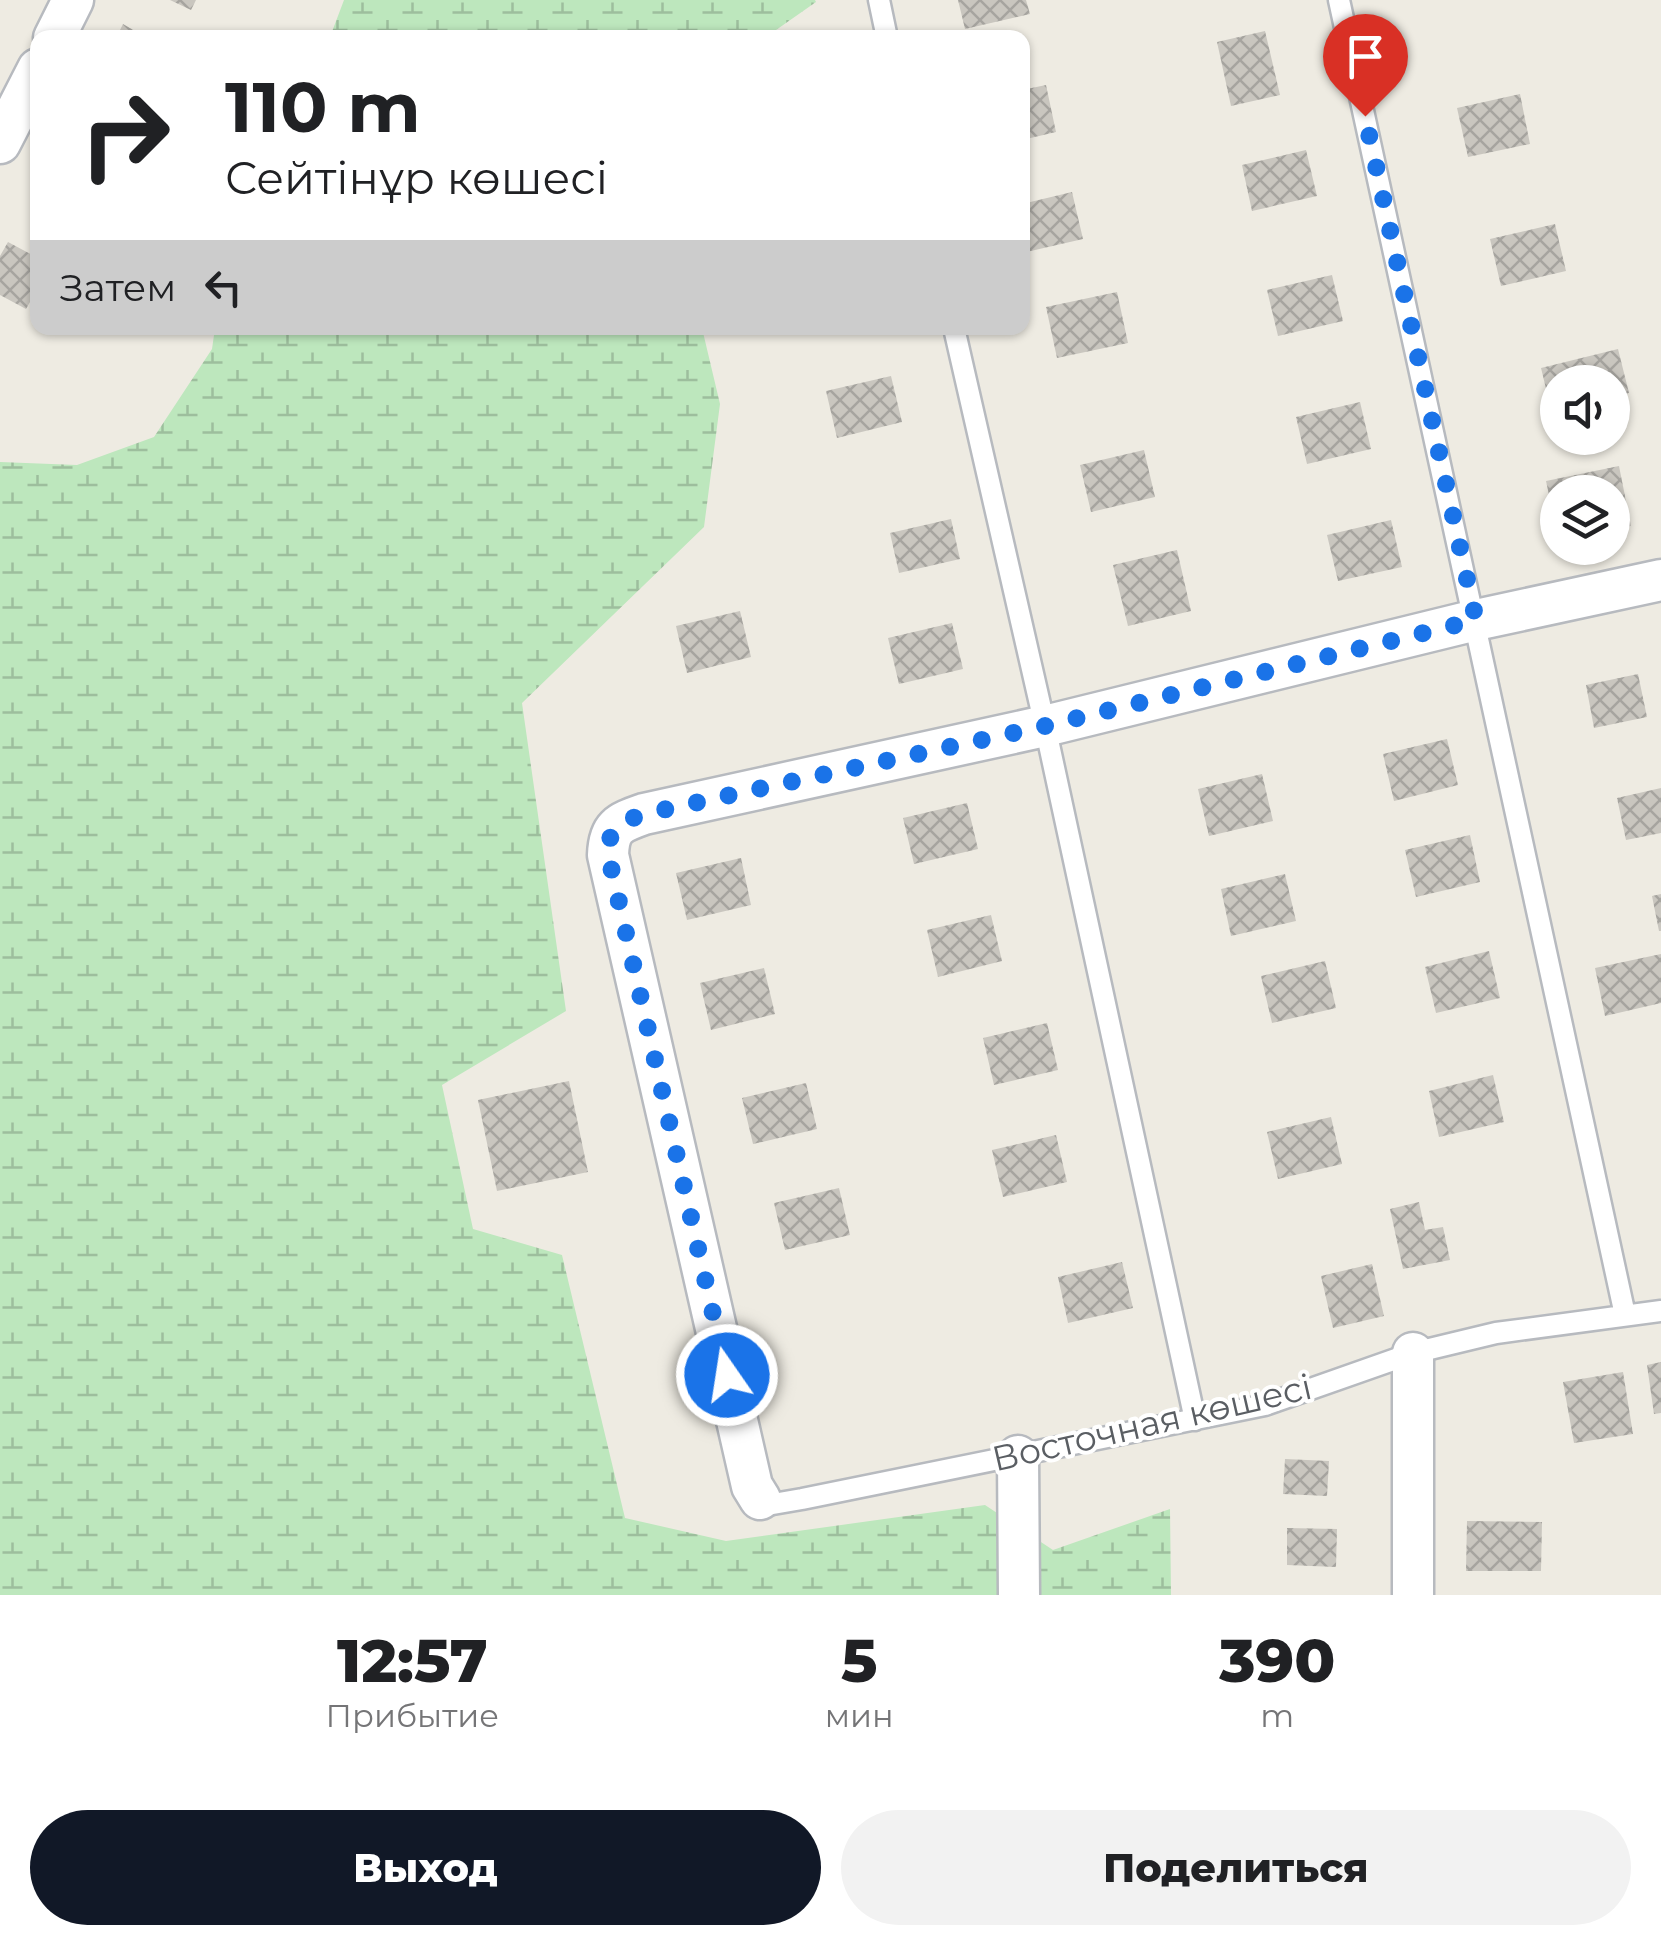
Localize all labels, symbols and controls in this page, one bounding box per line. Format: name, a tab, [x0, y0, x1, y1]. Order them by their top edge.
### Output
pin	[1323, 14, 1408, 117]
icon: arrive	[1338, 29, 1393, 84]
text: 110 m	[225, 64, 421, 150]
icon: right	[60, 70, 190, 200]
text: Сейтінұр көшесі	[225, 150, 608, 205]
icon: left	[196, 260, 251, 315]
text: Затем	[60, 264, 176, 311]
map controls	[1540, 365, 1630, 565]
button: sound	[1540, 365, 1630, 455]
button: layers	[1540, 475, 1630, 565]
position arrow	[675, 1323, 779, 1427]
street label: Восточная көшесі	[988, 1365, 1316, 1480]
text: 12:57	[337, 1624, 488, 1697]
text: 5	[841, 1624, 877, 1697]
text: 390	[1219, 1624, 1335, 1697]
text: Прибытие	[326, 1696, 499, 1735]
text: мин	[825, 1696, 894, 1735]
text: m	[1260, 1696, 1294, 1735]
button: Выход	[30, 1810, 821, 1925]
button: Поделиться	[841, 1810, 1631, 1925]

